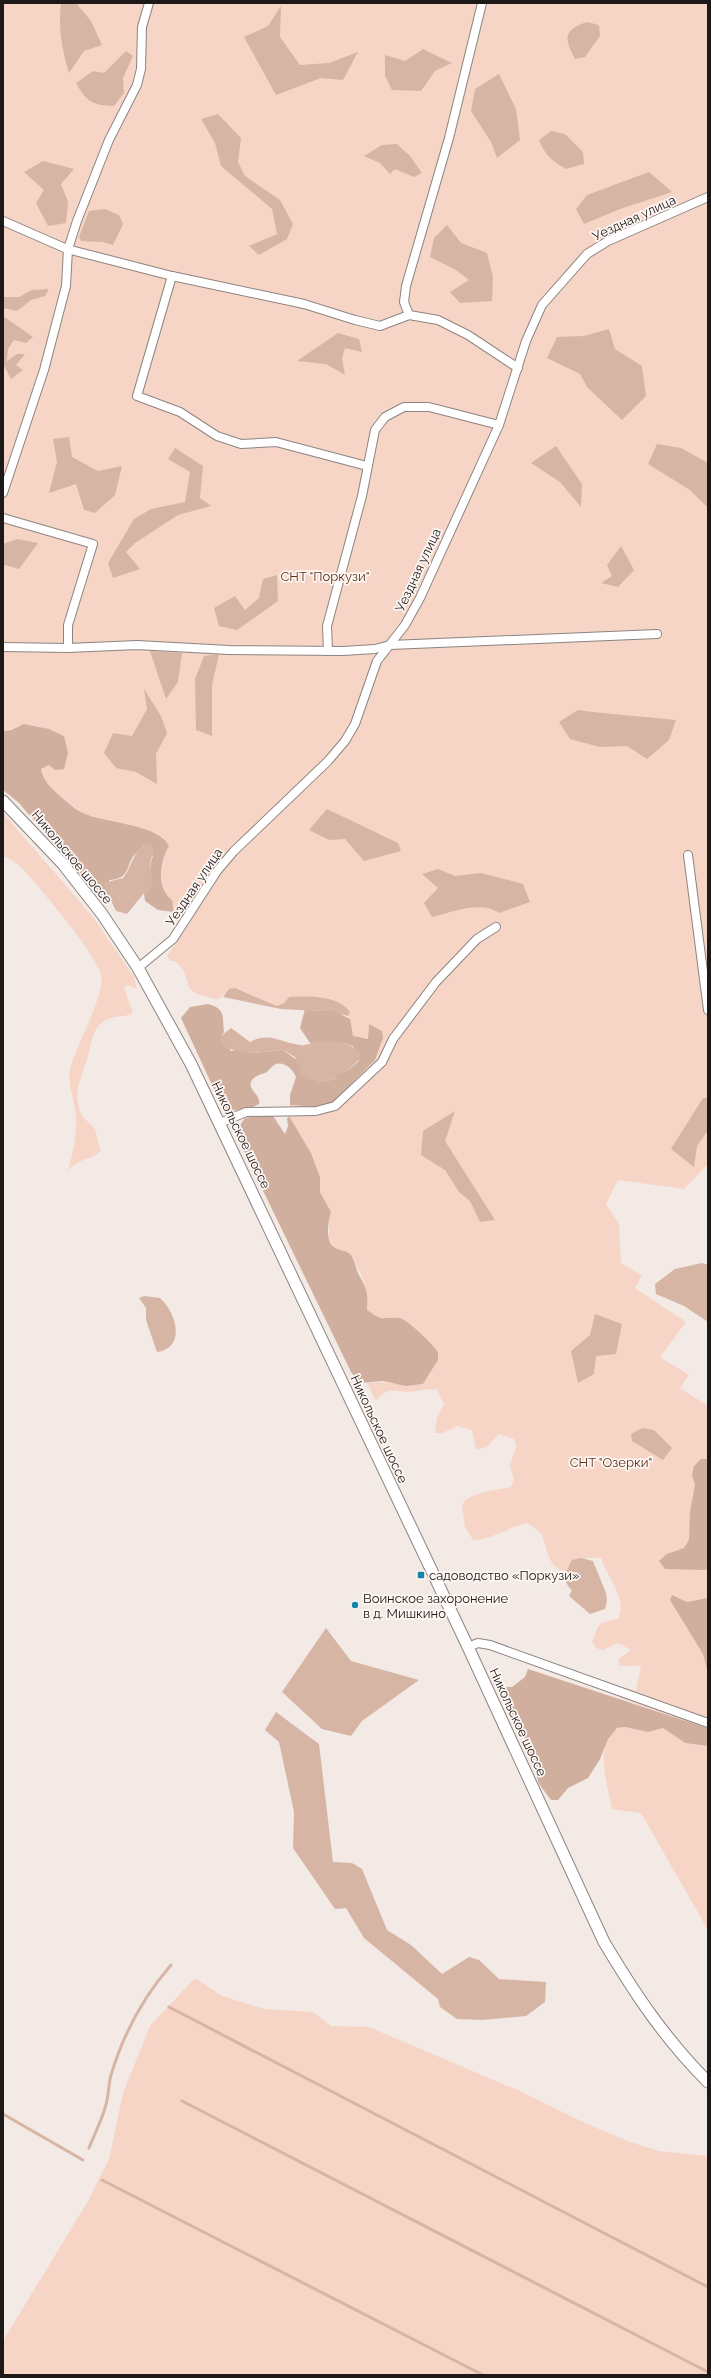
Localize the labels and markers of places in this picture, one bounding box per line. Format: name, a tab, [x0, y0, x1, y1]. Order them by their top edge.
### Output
place label: садоводство «Поркузи»	[429, 1568, 580, 1583]
marker: садоводство «Поркузи»	[416, 1570, 426, 1580]
place label: Воинское захоронение в д. Мишкино	[363, 1591, 509, 1621]
marker: Воинское захоронение в д. Мишкино	[350, 1600, 360, 1610]

